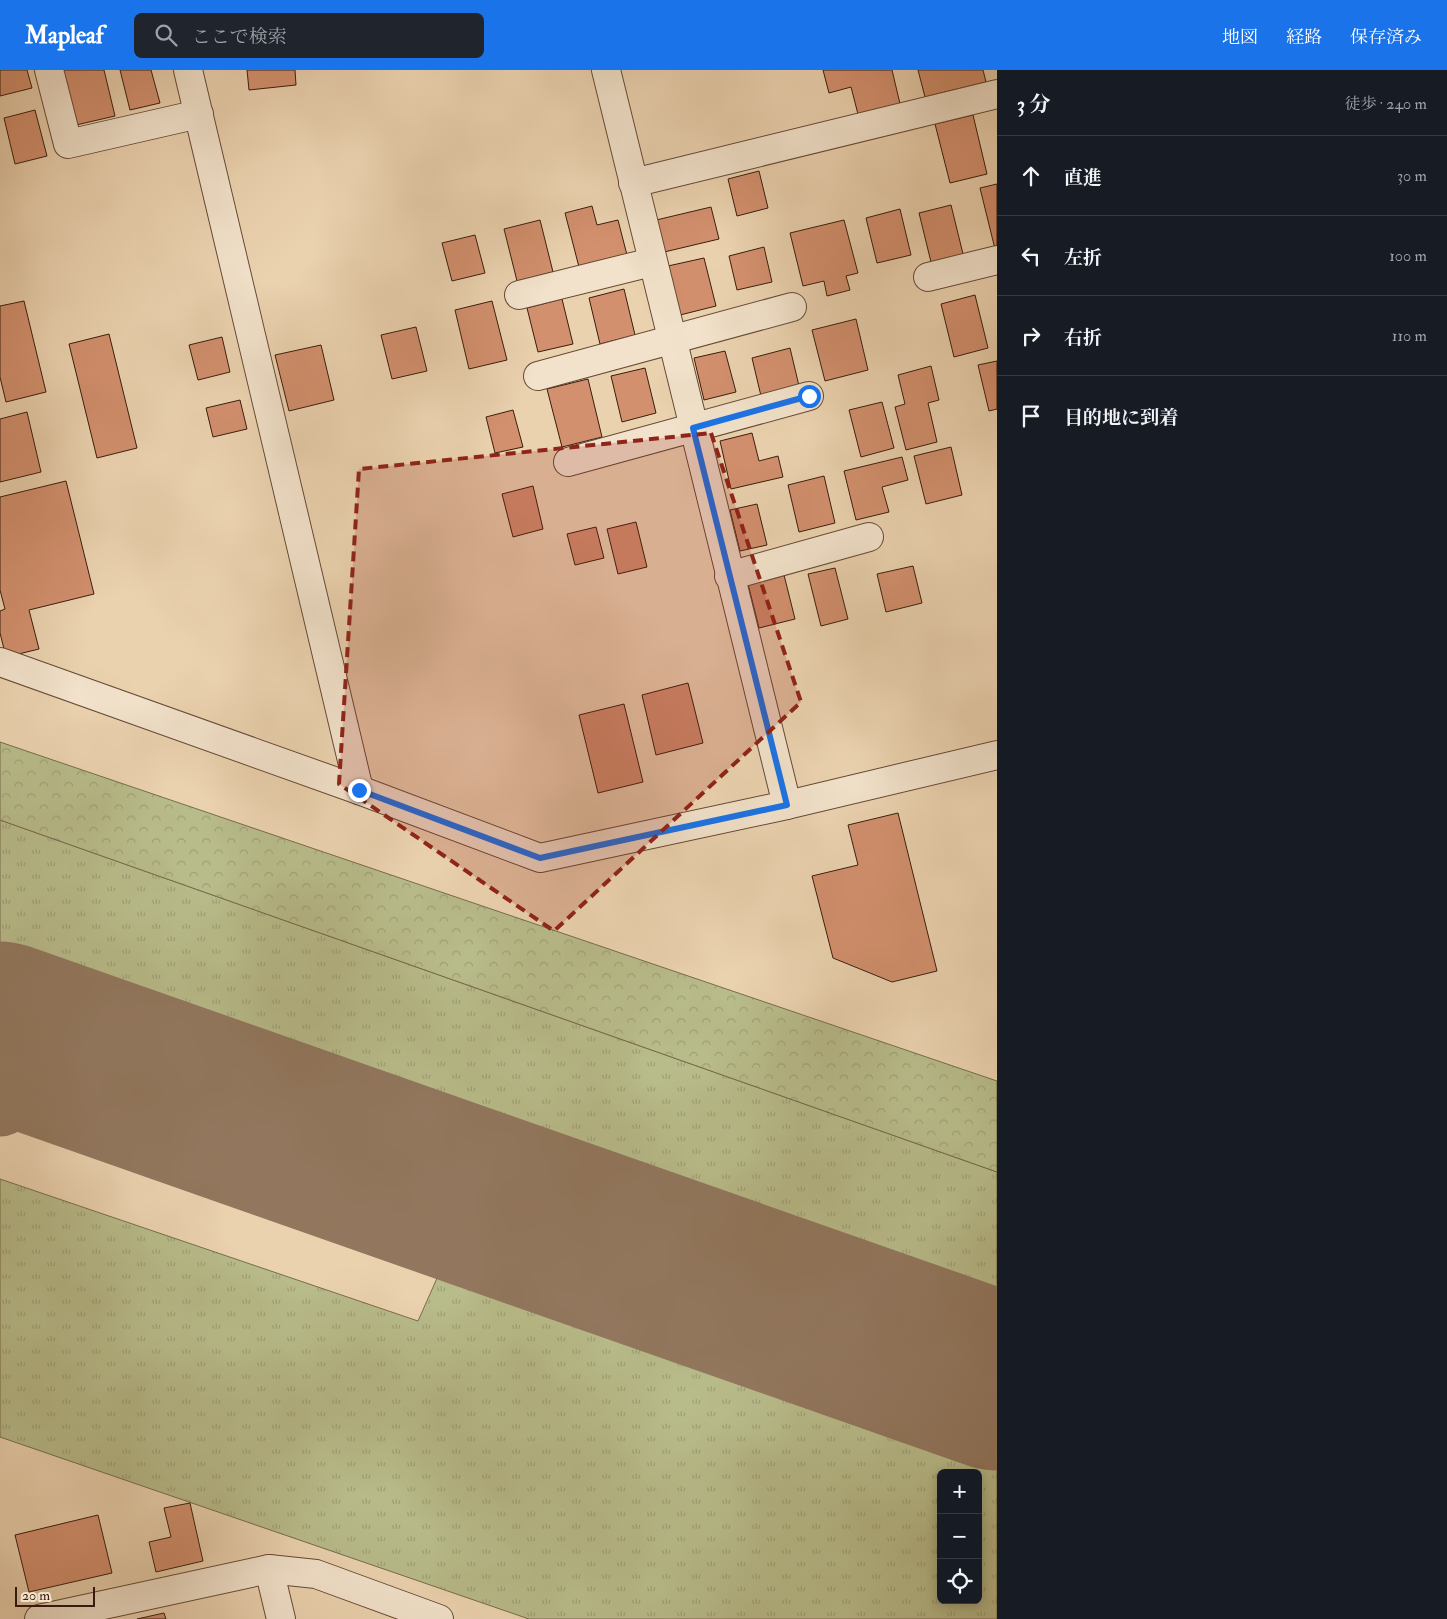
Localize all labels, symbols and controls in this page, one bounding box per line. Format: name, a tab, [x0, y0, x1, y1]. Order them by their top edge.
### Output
search box	[134, 13, 484, 58]
text: Mapleaf	[25, 20, 104, 51]
icon: search	[152, 21, 180, 49]
text: ここで検索	[192, 25, 287, 49]
text: 地図	[1222, 26, 1258, 49]
text: 経路	[1286, 26, 1322, 49]
text: 保存済み	[1350, 26, 1422, 49]
text: 3 分	[1017, 91, 1050, 118]
text: 徒歩 · 240 m	[1344, 94, 1427, 114]
icon: ahead	[1017, 162, 1045, 190]
text: 直進	[1064, 166, 1102, 190]
text: 30 m	[1397, 166, 1427, 186]
icon: left	[1017, 242, 1045, 270]
text: 左折	[1064, 246, 1102, 270]
text: 100 m	[1389, 246, 1427, 266]
icon: right	[1017, 322, 1045, 350]
text: 右折	[1064, 326, 1102, 350]
text: 110 m	[1392, 326, 1427, 346]
route start	[798, 385, 821, 408]
icon: arrive	[1017, 402, 1045, 430]
text: 目的地に到着	[1064, 406, 1178, 430]
route end	[348, 779, 371, 802]
map controls	[937, 1469, 982, 1604]
button: +	[937, 1469, 982, 1514]
button: −	[937, 1514, 982, 1559]
button: locate	[937, 1559, 982, 1604]
scale bar	[15, 1584, 95, 1607]
text: 20 m	[22, 1587, 50, 1604]

